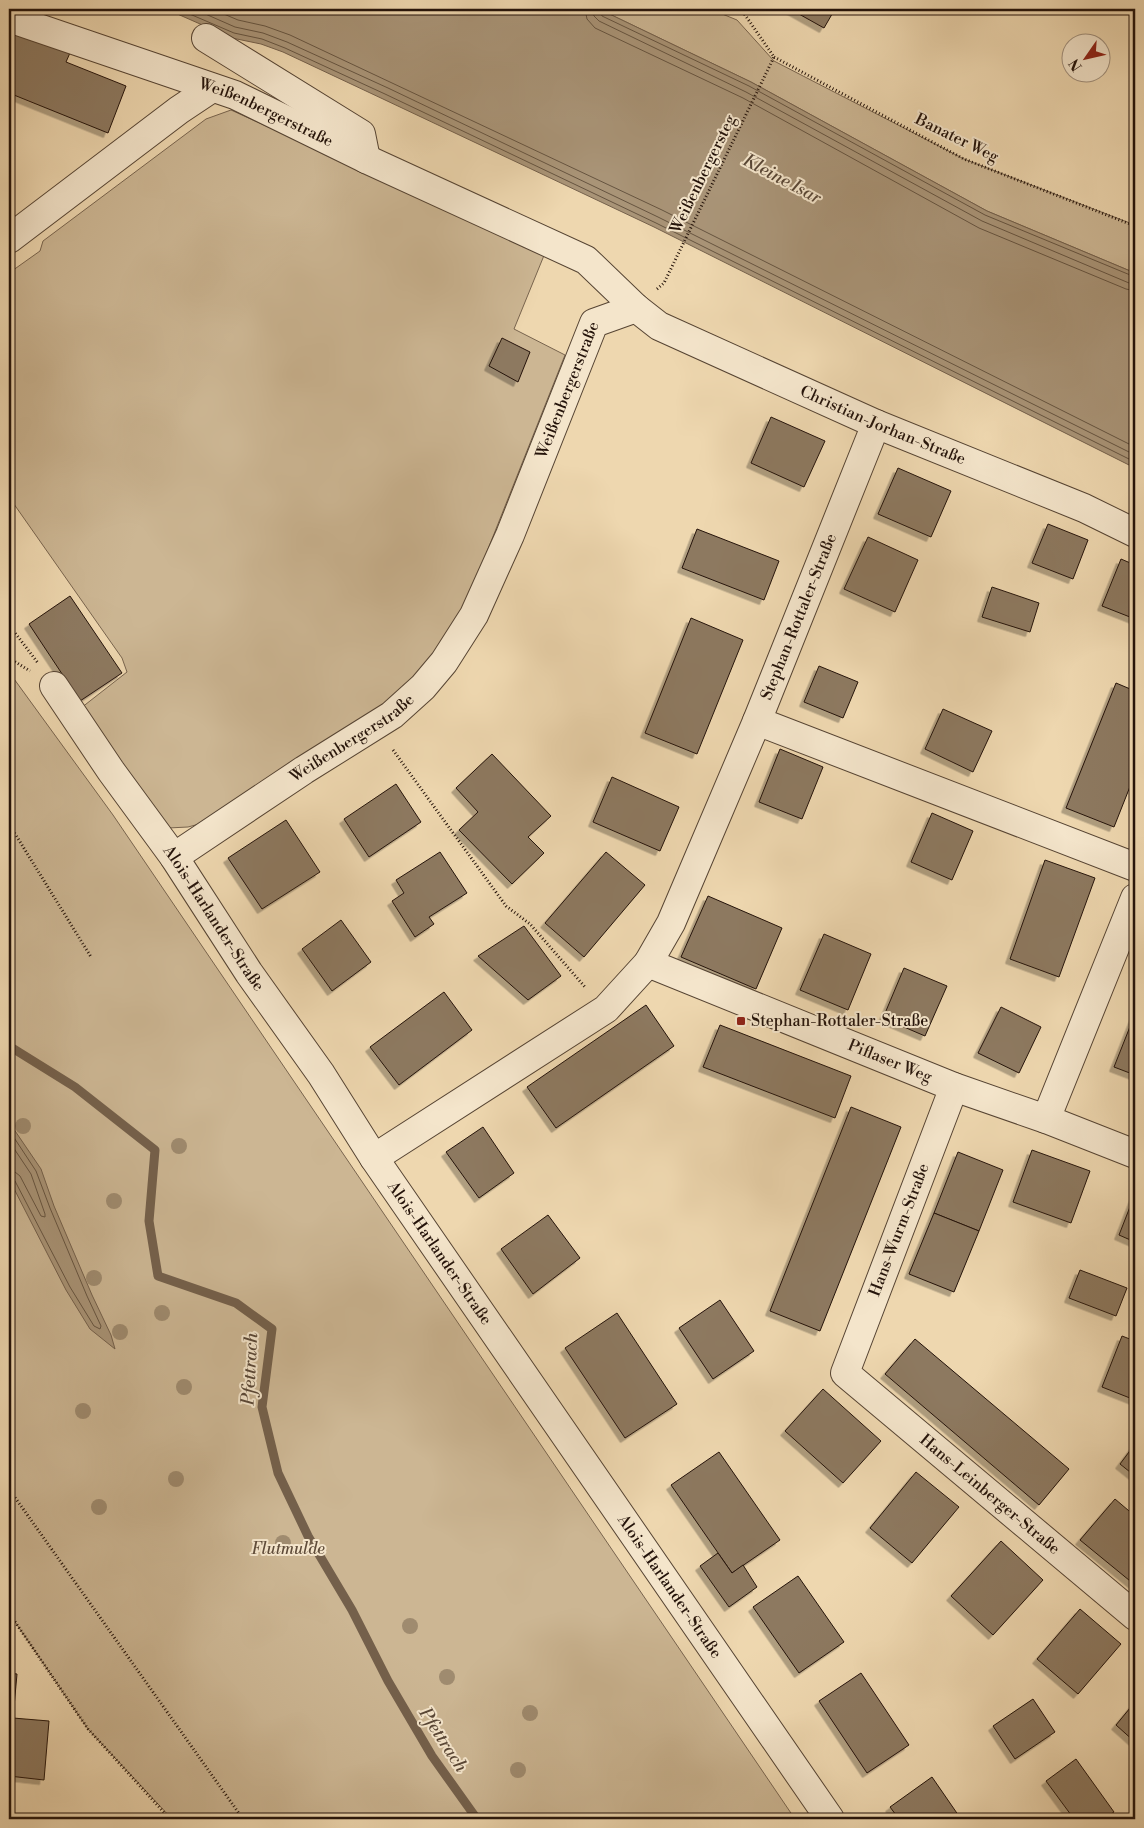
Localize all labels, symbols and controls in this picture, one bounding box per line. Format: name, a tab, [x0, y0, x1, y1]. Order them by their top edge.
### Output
north arrow	[1062, 32, 1112, 82]
text: N	[1065, 55, 1087, 74]
street label: Weißenbergerstraße	[195, 73, 336, 151]
street label: Banater Weg	[911, 109, 1003, 167]
street label: Weißenbergersteg	[665, 111, 741, 238]
water label: Kleine Isar	[739, 149, 826, 209]
street label: Weißenbergerstraße	[531, 319, 604, 462]
street label: Christian-Jorhan-Straße	[797, 381, 969, 469]
street label: Stephan-Rottaler-Straße	[756, 531, 841, 703]
street label: Weißenbergerstraße	[285, 690, 418, 787]
street label: Alois-Harlander-Straße	[158, 841, 269, 995]
place label: Stephan-Rottaler-Straße	[751, 1011, 928, 1031]
marker: Stephan-Rottaler-Straße	[735, 1015, 747, 1027]
street label: Piflaser Weg	[845, 1035, 936, 1087]
street label: Hans-Wurm-Straße	[864, 1161, 934, 1299]
street label: Alois-Harlander-Straße	[382, 1177, 496, 1329]
water label: Pfettrach	[237, 1331, 263, 1407]
street label: Hans-Leinberger-Straße	[915, 1430, 1064, 1559]
street label: Alois-Harlander-Straße	[612, 1510, 726, 1662]
park label: Flutmulde	[251, 1539, 325, 1559]
water label: Pfettrach	[413, 1703, 473, 1777]

